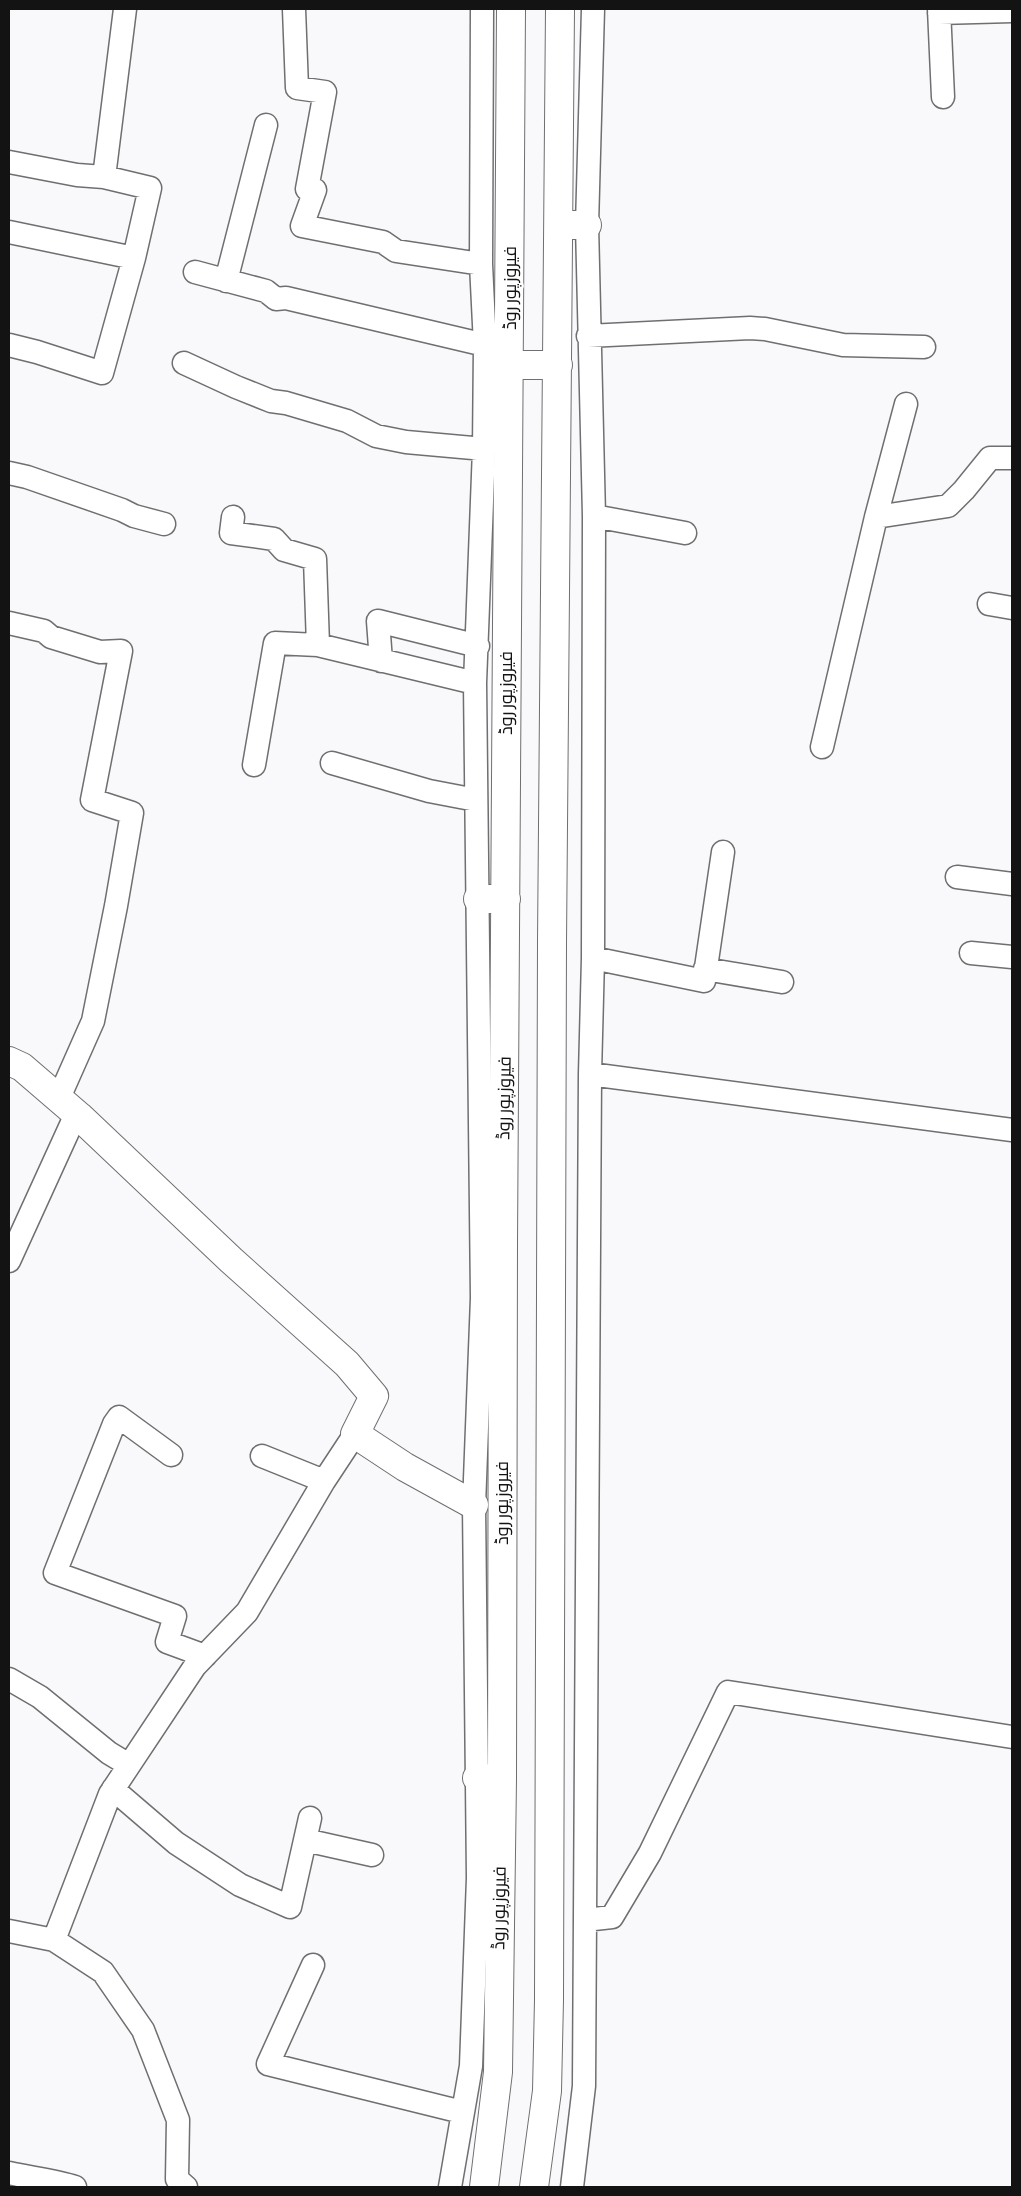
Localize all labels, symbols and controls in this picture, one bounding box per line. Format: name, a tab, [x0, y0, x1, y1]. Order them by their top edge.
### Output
street label: فیروزپور روڈ	[502, 246, 522, 330]
street label: فیروزپور روڈ	[498, 651, 518, 735]
street label: فیروزپور روڈ	[495, 1056, 517, 1140]
street label: فیروزپور روڈ	[494, 1461, 514, 1545]
street label: فیروزپور روڈ	[490, 1866, 512, 1950]

